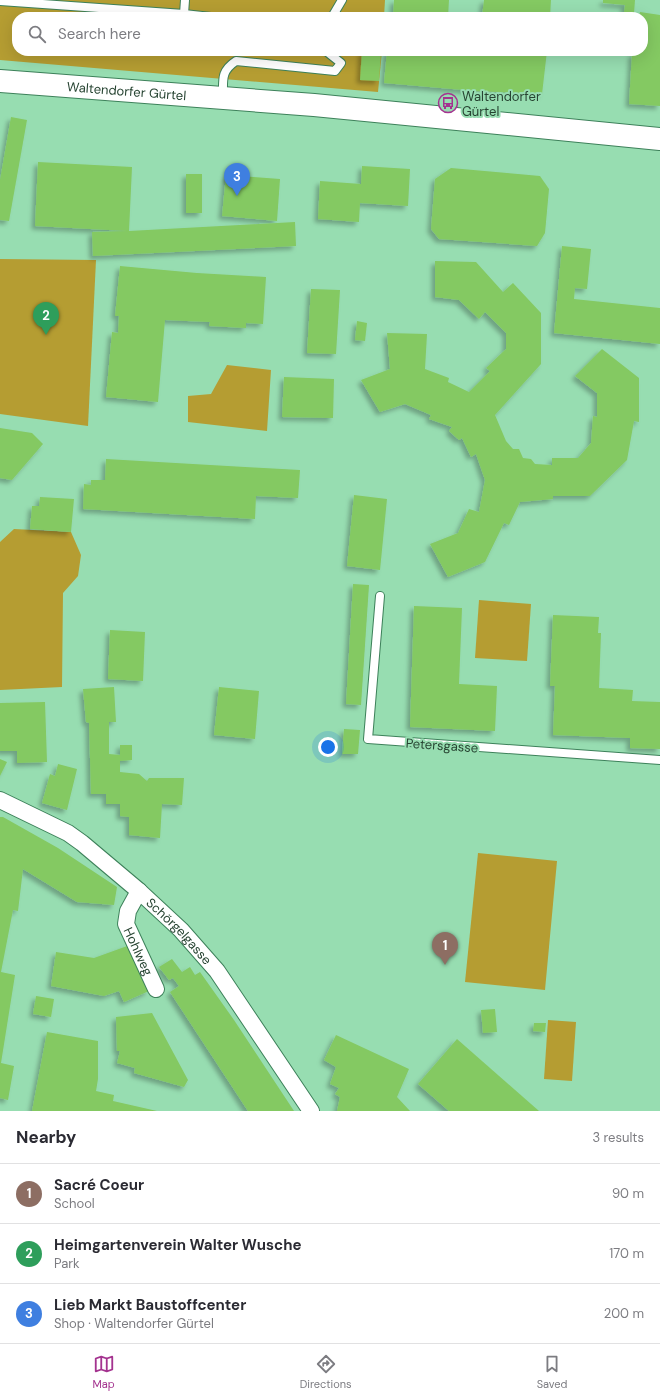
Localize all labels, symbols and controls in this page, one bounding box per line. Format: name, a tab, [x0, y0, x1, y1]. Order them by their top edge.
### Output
search box	[12, 12, 648, 56]
icon: search	[26, 23, 48, 45]
text: Search here	[58, 24, 141, 44]
street label: Waltendorfer Gürtel	[66, 78, 187, 104]
place label: Waltendorfer Gürtel	[462, 88, 541, 120]
bus stop icon: Waltendorfer Gürtel	[437, 92, 459, 114]
pin: 3	[224, 163, 250, 196]
pin: 2	[33, 302, 59, 335]
street label: Petersgasse	[405, 734, 479, 757]
your location	[318, 737, 338, 757]
street label: Schörgelgasse	[143, 894, 215, 968]
street label: Hohlweg	[120, 925, 157, 978]
pin: 1	[432, 932, 458, 965]
text: Nearby	[16, 1126, 76, 1148]
text: 3 results	[592, 1129, 644, 1146]
text: Sacré Coeur	[54, 1175, 144, 1195]
text: 1	[27, 1185, 31, 1202]
text: 90 m	[612, 1185, 644, 1202]
text: School	[54, 1195, 95, 1212]
text: Heimgartenverein Walter Wusche	[54, 1235, 301, 1255]
text: 2	[25, 1245, 33, 1262]
text: 170 m	[609, 1245, 644, 1262]
text: Park	[54, 1255, 80, 1272]
text: Lieb Markt Baustoffcenter	[54, 1295, 246, 1315]
text: 3	[25, 1305, 33, 1322]
text: 200 m	[604, 1305, 644, 1322]
text: Shop · Waltendorfer Gürtel	[54, 1315, 214, 1332]
tab: Map	[93, 1353, 115, 1391]
tab: Directions	[300, 1353, 352, 1391]
tab: Saved	[537, 1353, 567, 1391]

